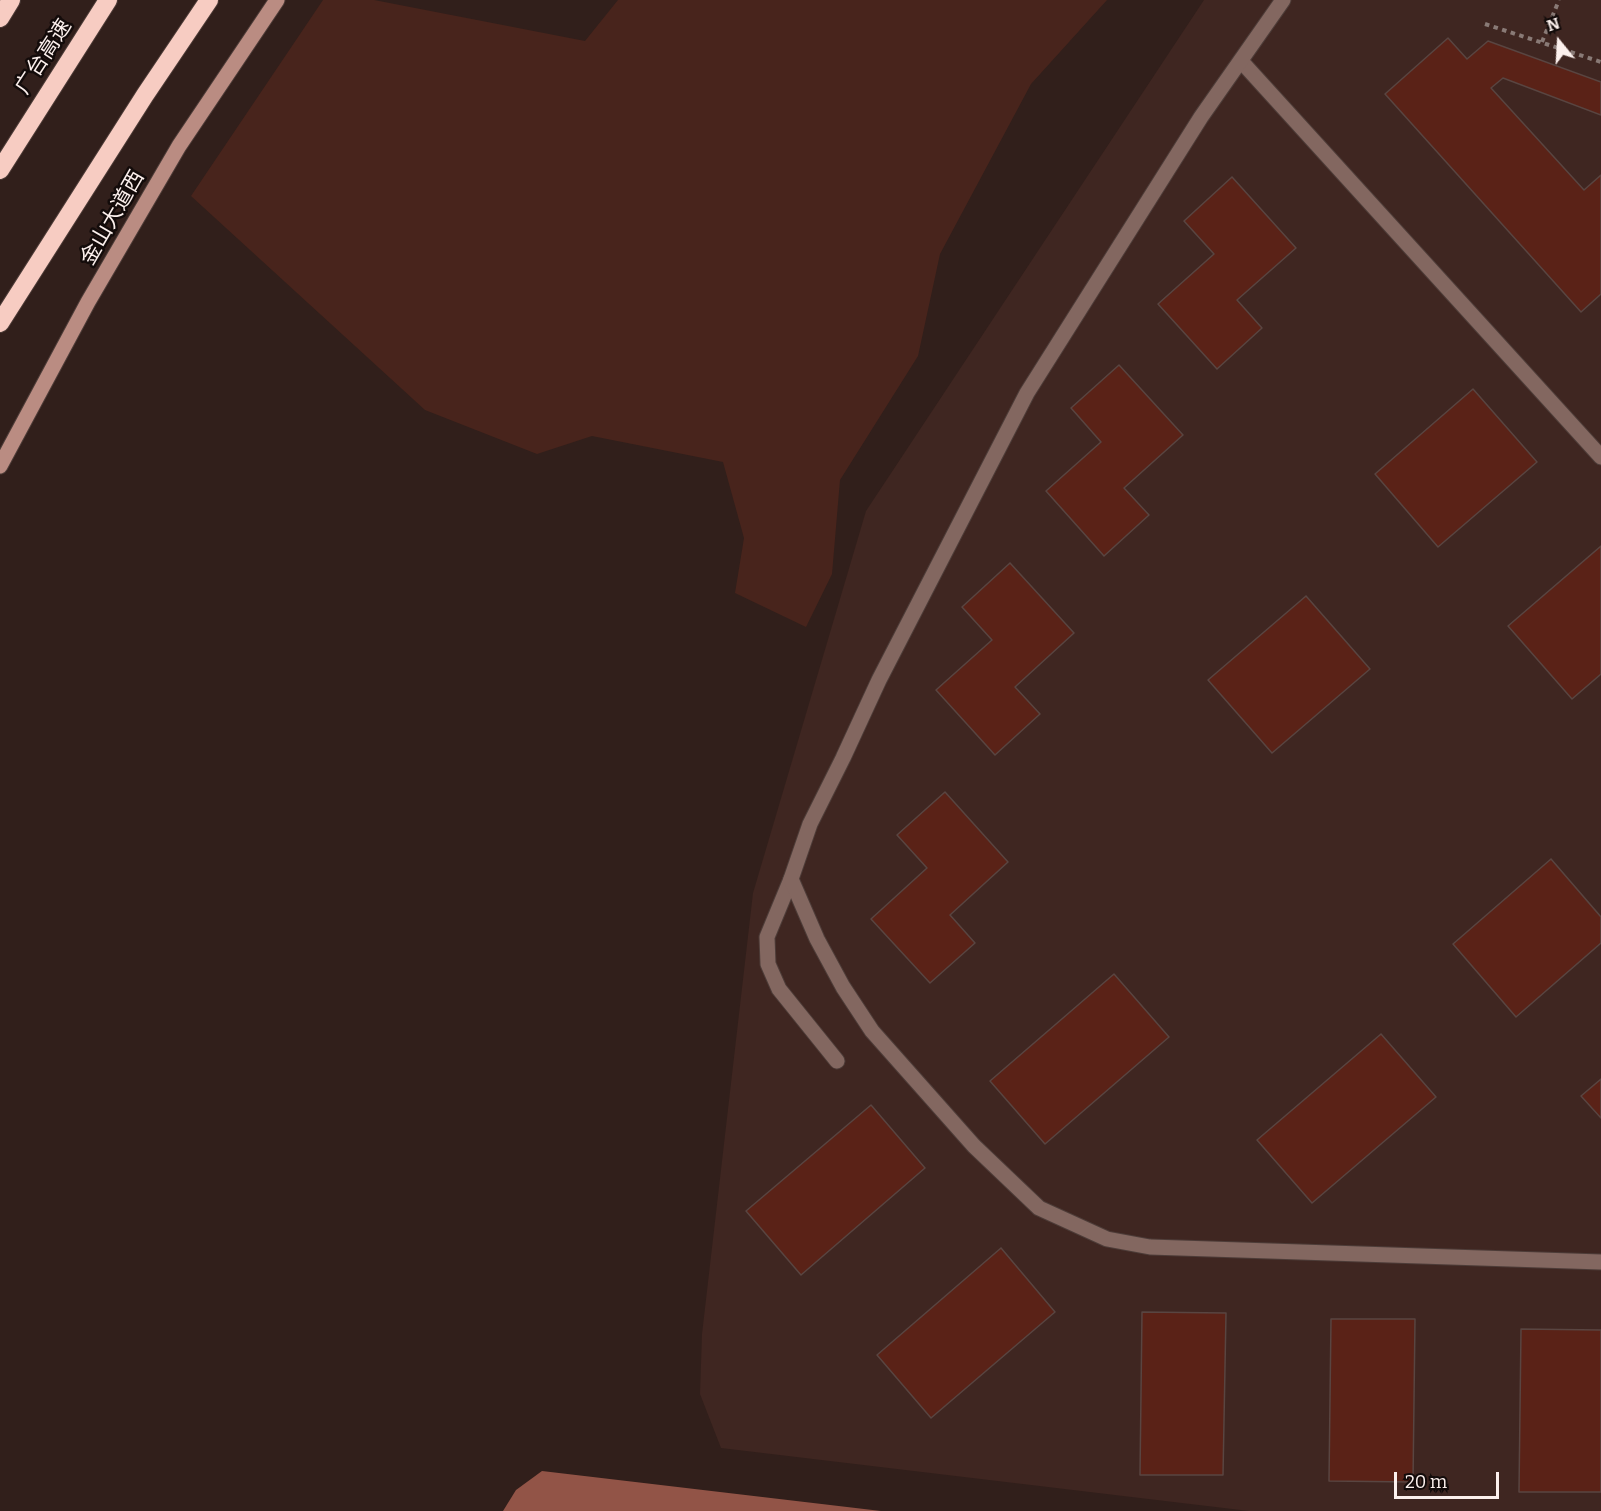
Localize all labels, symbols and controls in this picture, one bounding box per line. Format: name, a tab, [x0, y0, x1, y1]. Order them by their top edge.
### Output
north arrow	[1529, 12, 1589, 72]
text: N	[1544, 13, 1562, 35]
street label: 广台高速	[11, 15, 77, 99]
street label: 金山大道西	[76, 166, 150, 270]
scale bar	[1397, 1460, 1502, 1498]
text: 20 m	[1405, 1471, 1447, 1493]

